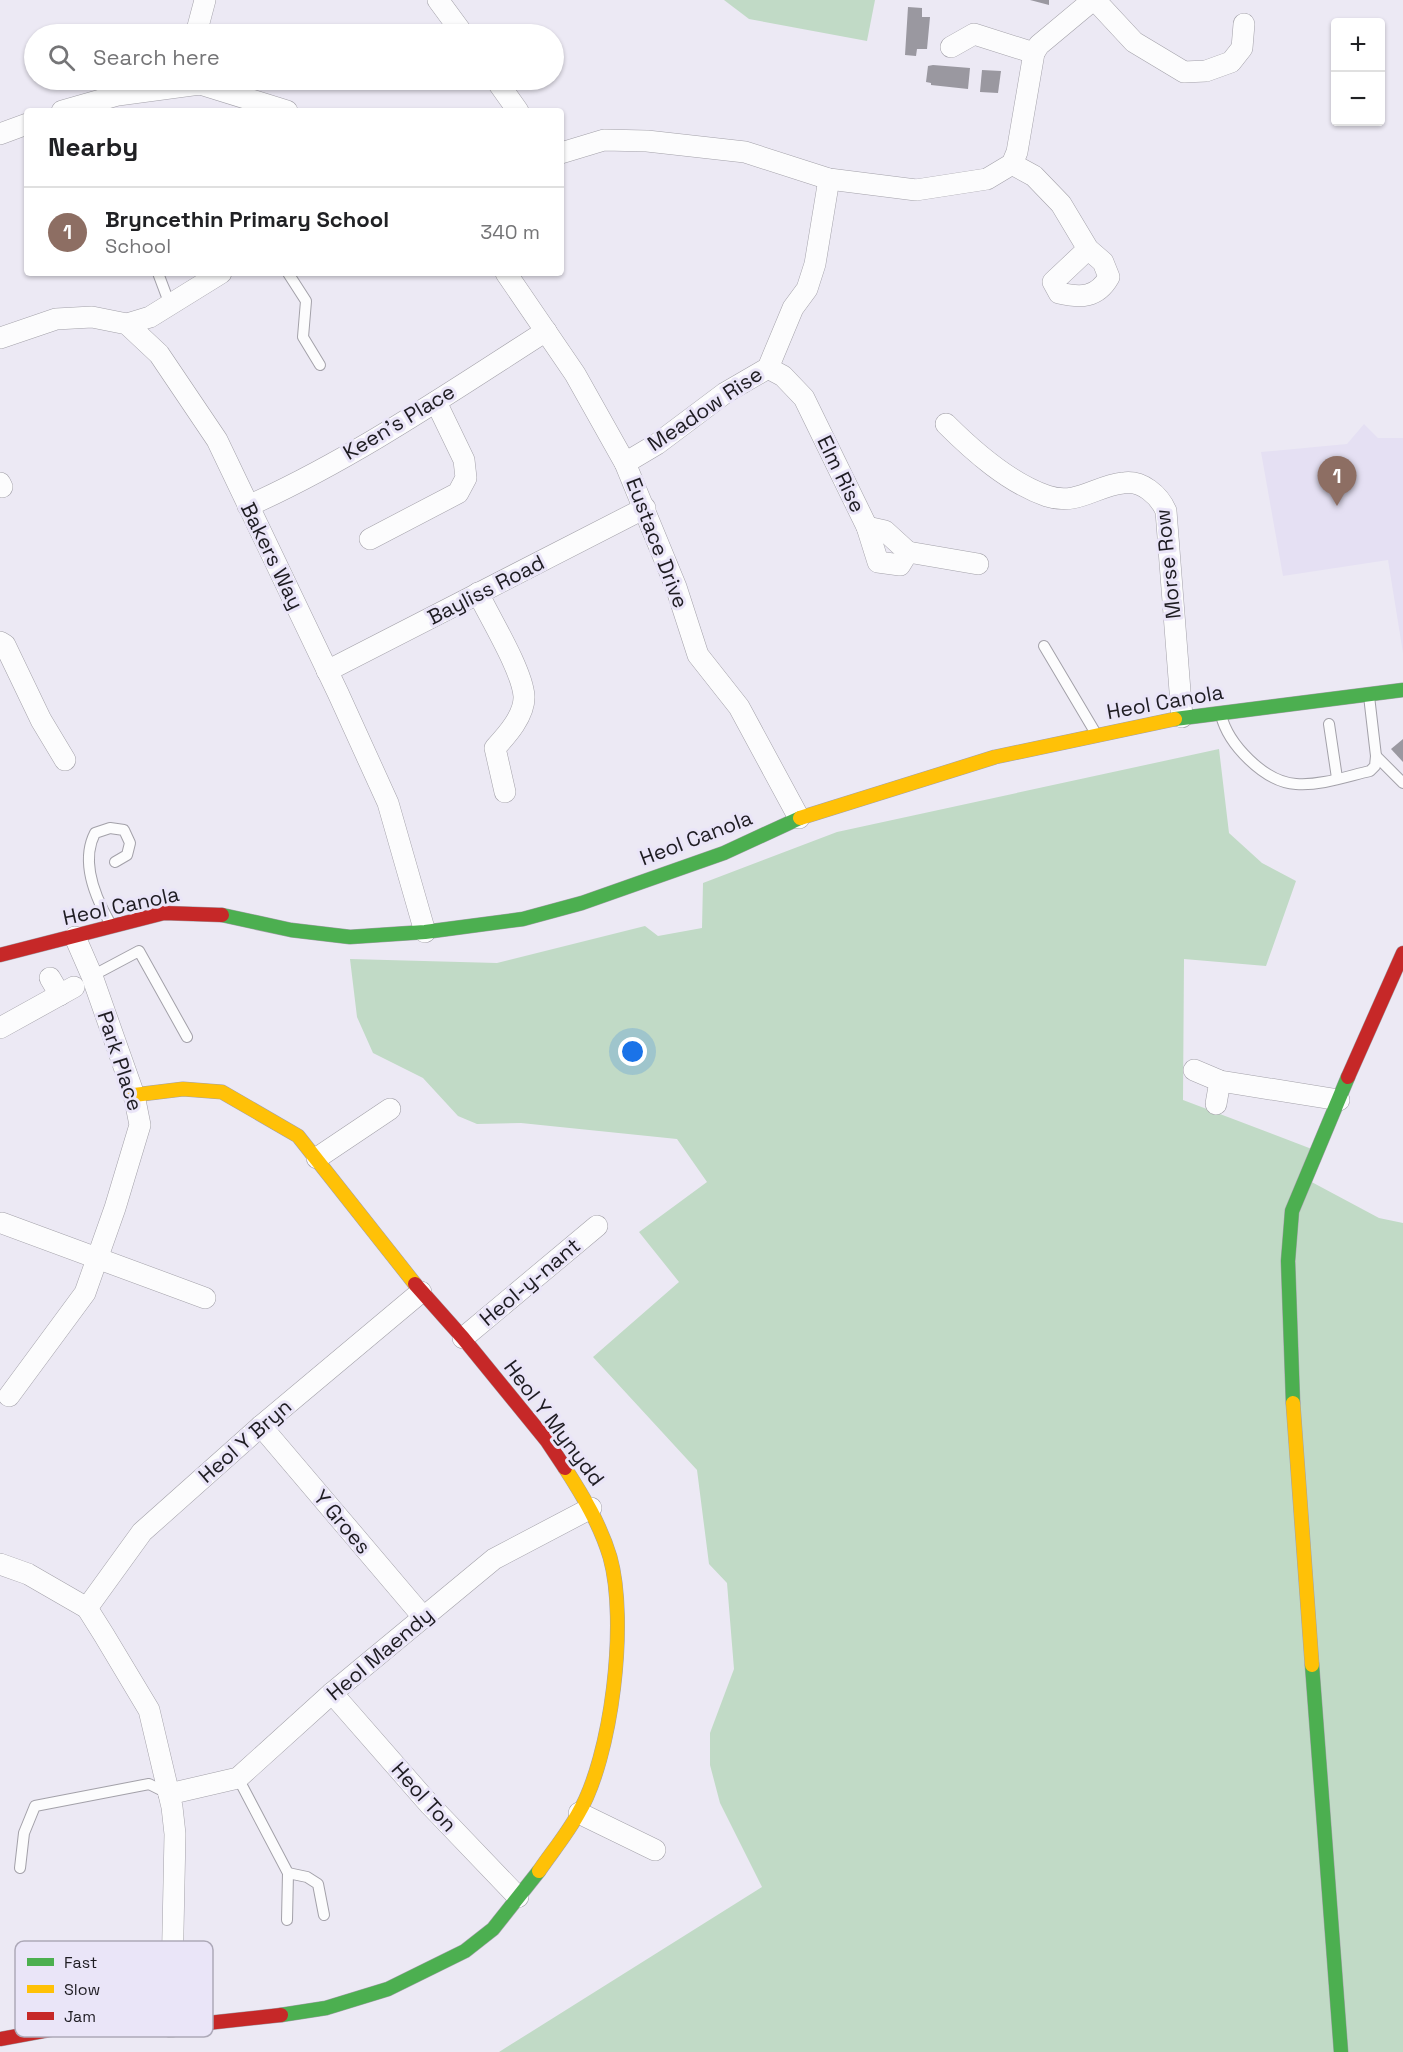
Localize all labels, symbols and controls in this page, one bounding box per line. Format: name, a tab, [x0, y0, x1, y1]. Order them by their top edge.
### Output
map controls	[1331, 18, 1385, 126]
button: +	[1331, 18, 1385, 72]
search box	[24, 24, 564, 90]
icon: search	[45, 41, 78, 74]
text: Search here	[93, 43, 220, 71]
button: −	[1331, 72, 1385, 126]
text: Nearby	[48, 130, 138, 164]
text: Bryncethin Primary School	[105, 205, 389, 233]
text: 1	[63, 219, 72, 245]
text: 340 m	[480, 219, 540, 245]
text: School	[105, 233, 171, 259]
street label: Meadow Rise	[642, 360, 767, 457]
street label: Keen's Place	[338, 378, 460, 466]
street label: Elm Rise	[811, 431, 872, 517]
pin: 1	[1318, 456, 1356, 506]
street label: Eustace Drive	[620, 474, 695, 612]
street label: Bakers Way	[235, 498, 310, 614]
street label: Morse Row	[1148, 508, 1187, 620]
street label: Bayliss Road	[423, 548, 549, 631]
street label: Heol Canola	[1104, 678, 1226, 725]
street label: Heol Canola	[636, 804, 756, 871]
street label: Heol Canola	[60, 880, 182, 931]
street label: Park Place	[92, 1007, 149, 1114]
your location	[618, 1037, 647, 1066]
street label: Heol-y-nant	[474, 1232, 586, 1332]
street label: Heol Y Mynydd	[498, 1354, 611, 1491]
street label: Heol Y Bryn	[192, 1393, 297, 1489]
street label: Y Groes	[308, 1484, 377, 1559]
street label: Heol Maendy	[321, 1601, 439, 1706]
street label: Heol Ton	[386, 1756, 463, 1837]
legend	[15, 1941, 213, 2037]
text: Fast	[64, 1952, 97, 1973]
text: Slow	[64, 1979, 100, 2000]
text: Jam	[64, 2006, 96, 2027]

